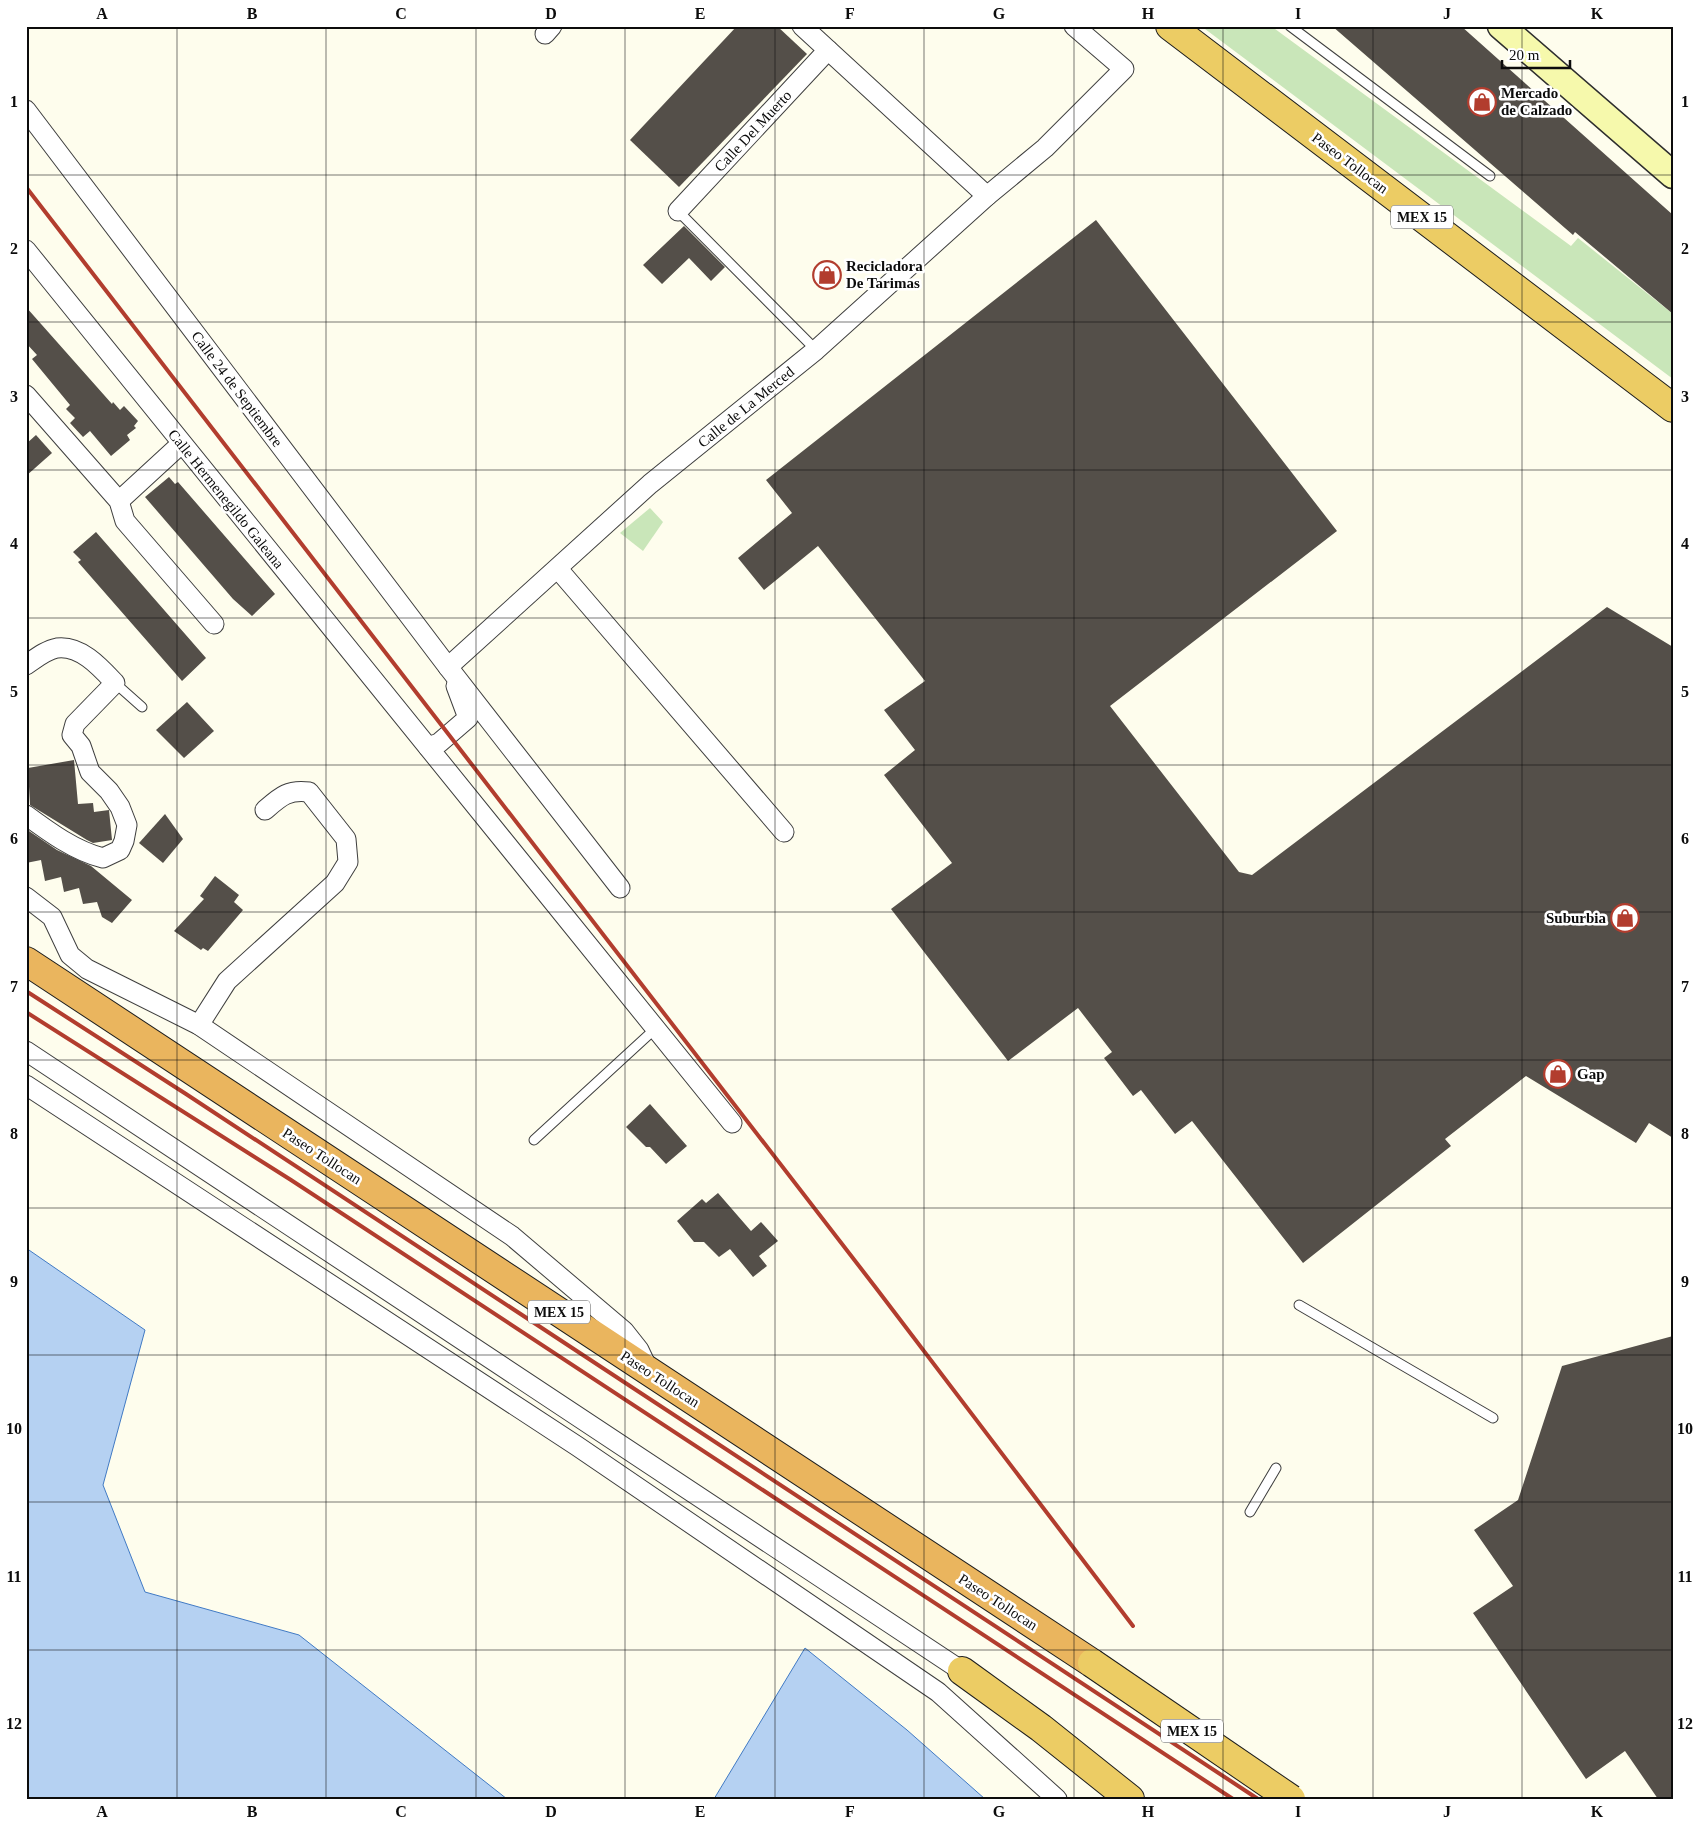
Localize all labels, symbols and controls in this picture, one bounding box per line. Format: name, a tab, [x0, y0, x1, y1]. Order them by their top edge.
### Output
text: A	[96, 5, 108, 22]
text: B	[247, 5, 258, 22]
text: C	[395, 5, 407, 22]
text: D	[545, 5, 557, 22]
text: E	[695, 5, 705, 22]
text: F	[845, 5, 855, 22]
text: G	[993, 5, 1006, 22]
text: H	[1142, 5, 1155, 22]
text: I	[1295, 5, 1301, 22]
text: J	[1443, 5, 1451, 22]
text: K	[1591, 5, 1604, 22]
scale bar	[1502, 38, 1569, 70]
text: 20 m	[1509, 47, 1540, 63]
place label: Mercado de Calzado	[1501, 85, 1572, 118]
street label: Calle Del Muerto	[711, 87, 795, 175]
shop icon: Mercado de Calzado	[1467, 87, 1497, 117]
text: 1	[10, 93, 18, 110]
text: 1	[1681, 93, 1689, 110]
street label: Paseo Tollocan	[1309, 129, 1391, 197]
road number: MEX 15	[1391, 206, 1453, 228]
text: 2	[10, 240, 18, 257]
text: 2	[1681, 240, 1689, 257]
place label: Recicladora De Tarimas	[846, 258, 923, 291]
shop icon: Recicladora De Tarimas	[812, 260, 842, 290]
street label: Calle 24 de Septiembre	[188, 328, 286, 450]
street label: Calle de La Merced	[695, 363, 798, 451]
text: 3	[10, 388, 18, 405]
text: 3	[1681, 388, 1689, 405]
street label: Calle Hermenegildo Galeana	[165, 426, 287, 572]
text: 4	[10, 535, 18, 552]
text: 4	[1681, 535, 1689, 552]
text: 5	[10, 683, 18, 700]
text: 5	[1681, 683, 1689, 700]
text: 6	[10, 830, 18, 847]
text: 6	[1681, 830, 1689, 847]
shop icon: Suburbia	[1610, 903, 1640, 933]
place label: Suburbia	[1546, 910, 1606, 926]
text: 7	[10, 978, 18, 995]
text: 7	[1681, 978, 1689, 995]
shop icon: Gap	[1543, 1059, 1573, 1089]
place label: Gap	[1577, 1066, 1605, 1082]
text: 8	[10, 1125, 18, 1142]
street label: Paseo Tollocan	[280, 1125, 365, 1188]
text: 8	[1681, 1125, 1689, 1142]
text: 9	[10, 1273, 18, 1290]
text: 9	[1681, 1273, 1689, 1290]
road number: MEX 15	[528, 1300, 590, 1324]
street label: Paseo Tollocan	[618, 1348, 703, 1411]
text: 10	[6, 1420, 22, 1437]
text: 10	[1677, 1420, 1693, 1437]
text: 11	[6, 1568, 22, 1585]
text: 11	[1677, 1568, 1693, 1585]
street label: Paseo Tollocan	[956, 1571, 1041, 1634]
text: 12	[6, 1715, 22, 1732]
text: 12	[1677, 1715, 1693, 1732]
road number: MEX 15	[1161, 1720, 1223, 1742]
text: A	[96, 1803, 108, 1820]
text: B	[247, 1803, 258, 1820]
text: C	[395, 1803, 407, 1820]
text: D	[545, 1803, 557, 1820]
text: E	[695, 1803, 705, 1820]
text: F	[845, 1803, 855, 1820]
text: G	[993, 1803, 1006, 1820]
text: H	[1142, 1803, 1155, 1820]
text: I	[1295, 1803, 1301, 1820]
text: J	[1443, 1803, 1451, 1820]
text: K	[1591, 1803, 1604, 1820]

